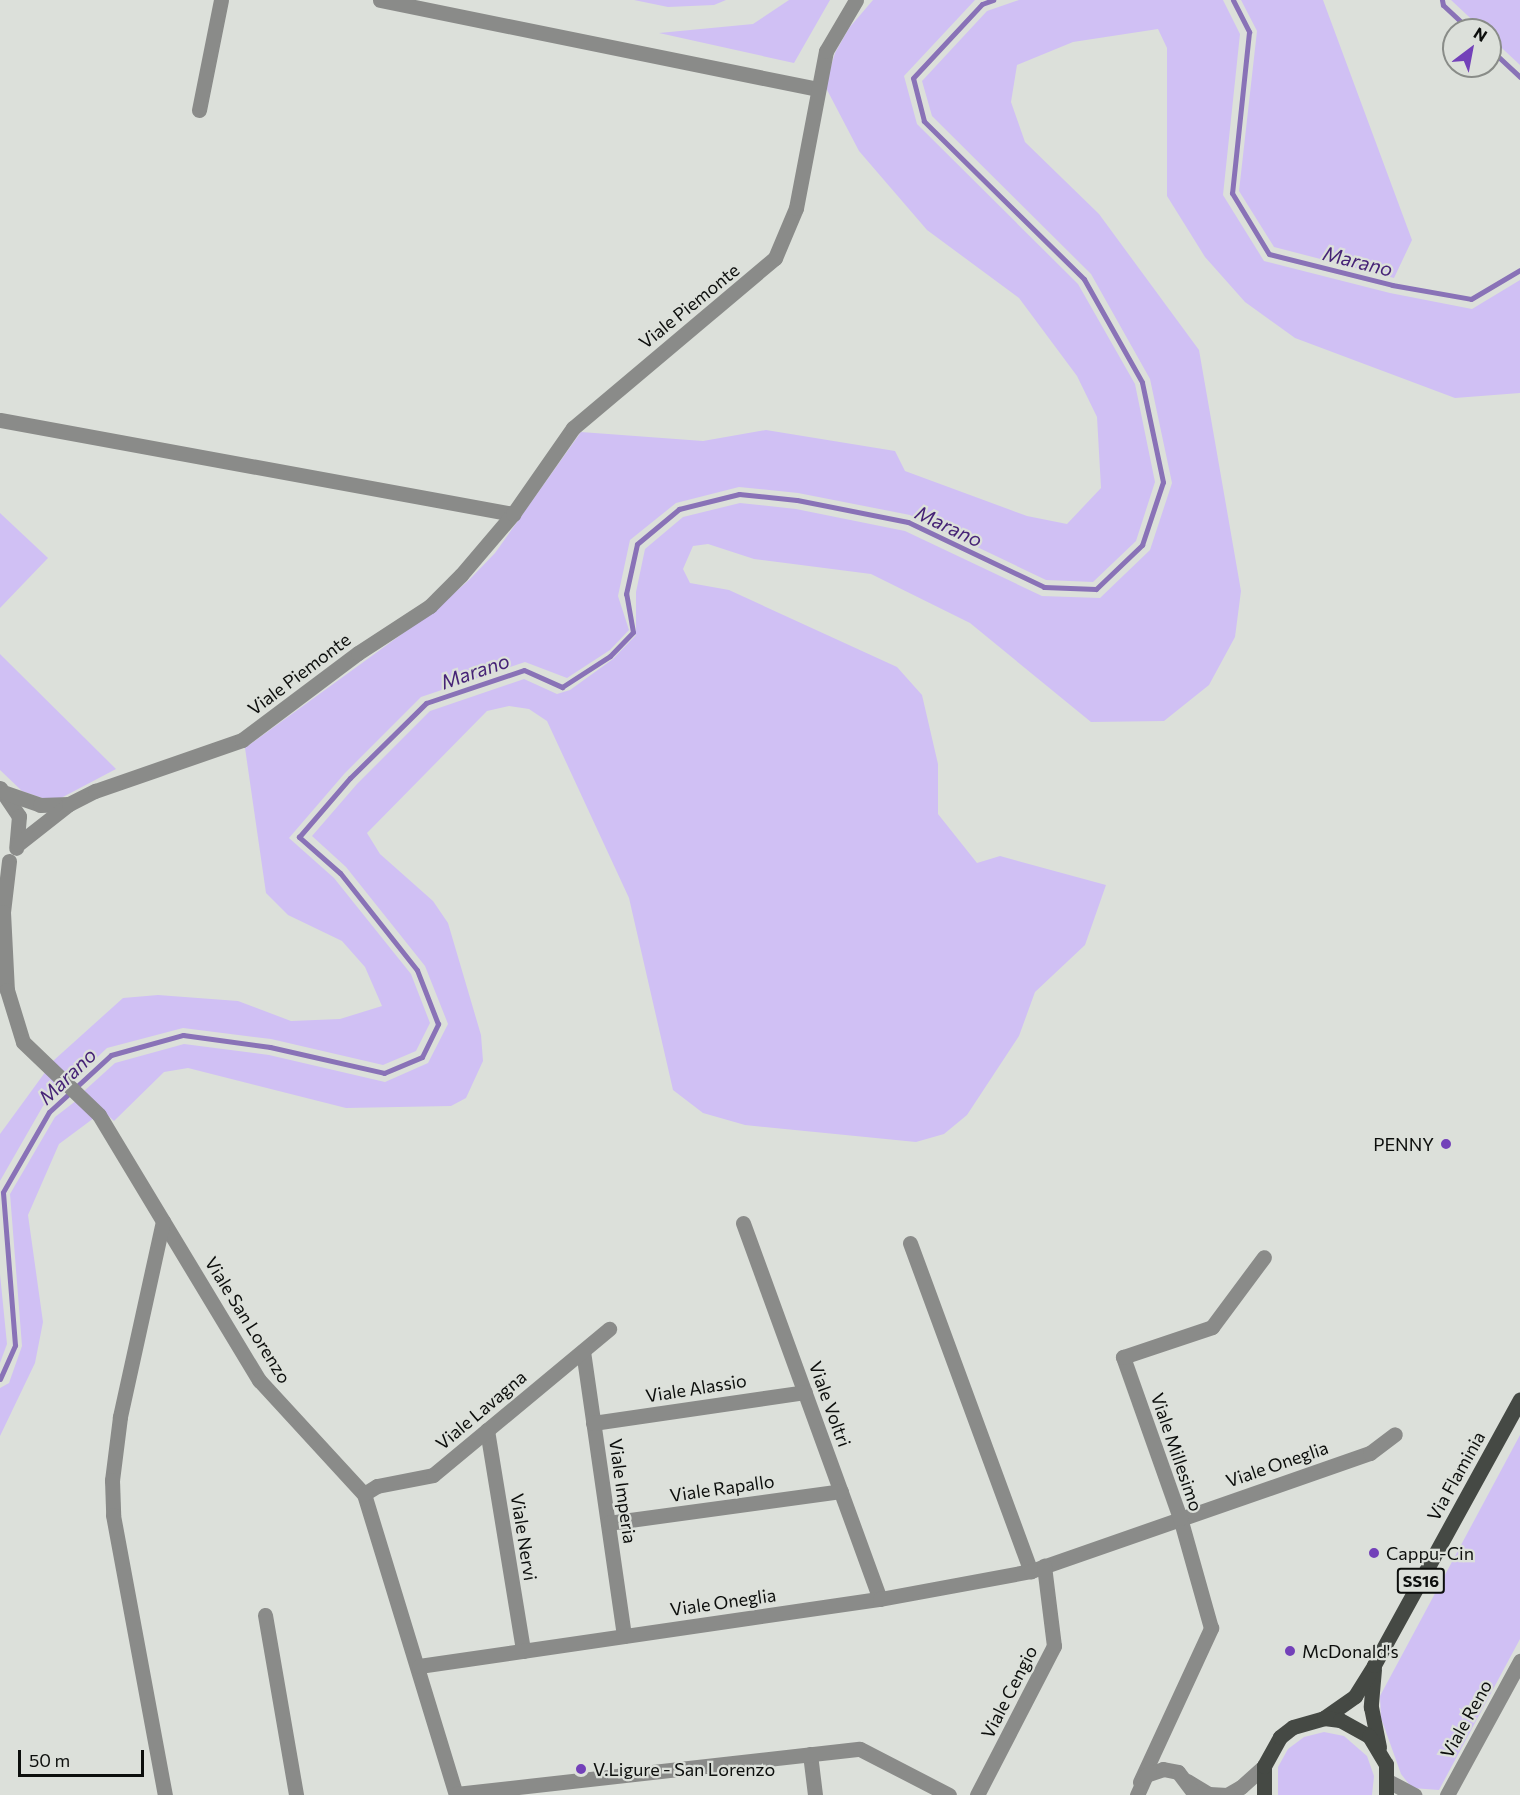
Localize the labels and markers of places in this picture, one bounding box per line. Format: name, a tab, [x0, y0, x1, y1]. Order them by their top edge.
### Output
place label: PENNY	[1373, 1133, 1434, 1155]
marker: PENNY	[1439, 1137, 1453, 1151]
place label: Cappu-Cin	[1386, 1542, 1474, 1564]
marker: Cappu-Cin	[1367, 1546, 1381, 1560]
place label: McDonald's	[1302, 1640, 1399, 1662]
marker: McDonald's	[1283, 1644, 1297, 1658]
place label: V.Ligure - San Lorenzo	[593, 1758, 775, 1780]
marker: V.Ligure - San Lorenzo	[574, 1762, 588, 1776]

